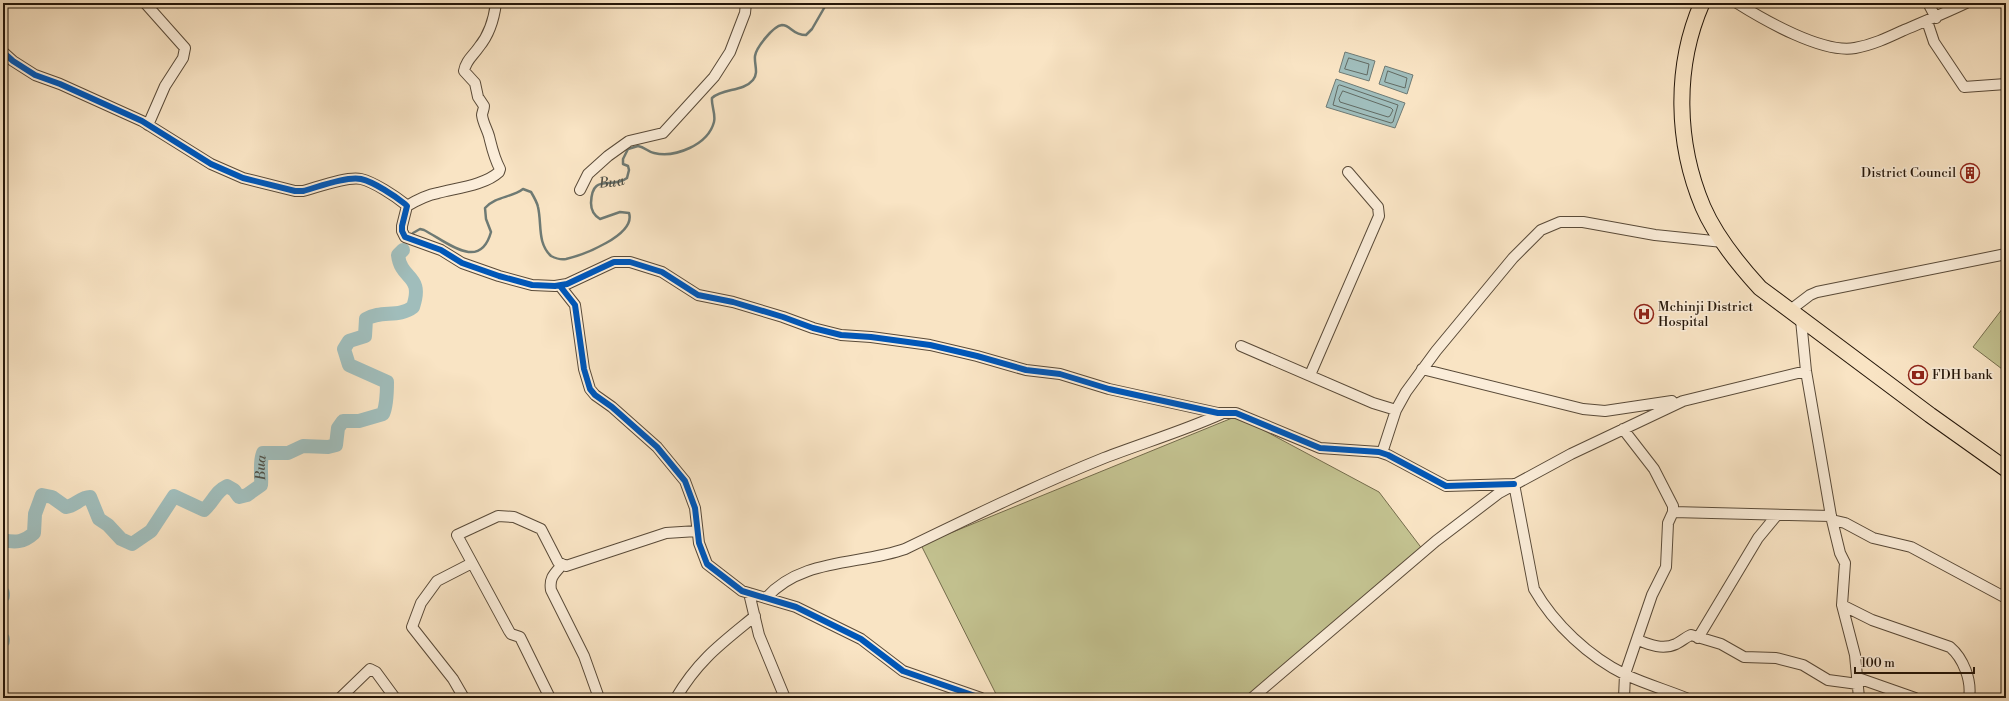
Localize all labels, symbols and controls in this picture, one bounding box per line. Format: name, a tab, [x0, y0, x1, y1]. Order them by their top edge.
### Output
building icon: District Council	[1959, 162, 1981, 184]
place label: District Council	[1861, 165, 1956, 181]
water label: Bua	[597, 172, 627, 193]
place label: Mchinji District Hospital	[1658, 299, 1754, 330]
hospital icon: Mchinji District Hospital	[1633, 303, 1655, 325]
bank icon: FDH bank	[1907, 364, 1929, 386]
place label: FDH bank	[1932, 367, 1993, 383]
water label: Bua	[252, 454, 271, 482]
scale bar	[1855, 649, 1974, 675]
text: 100 m	[1861, 656, 1895, 671]

